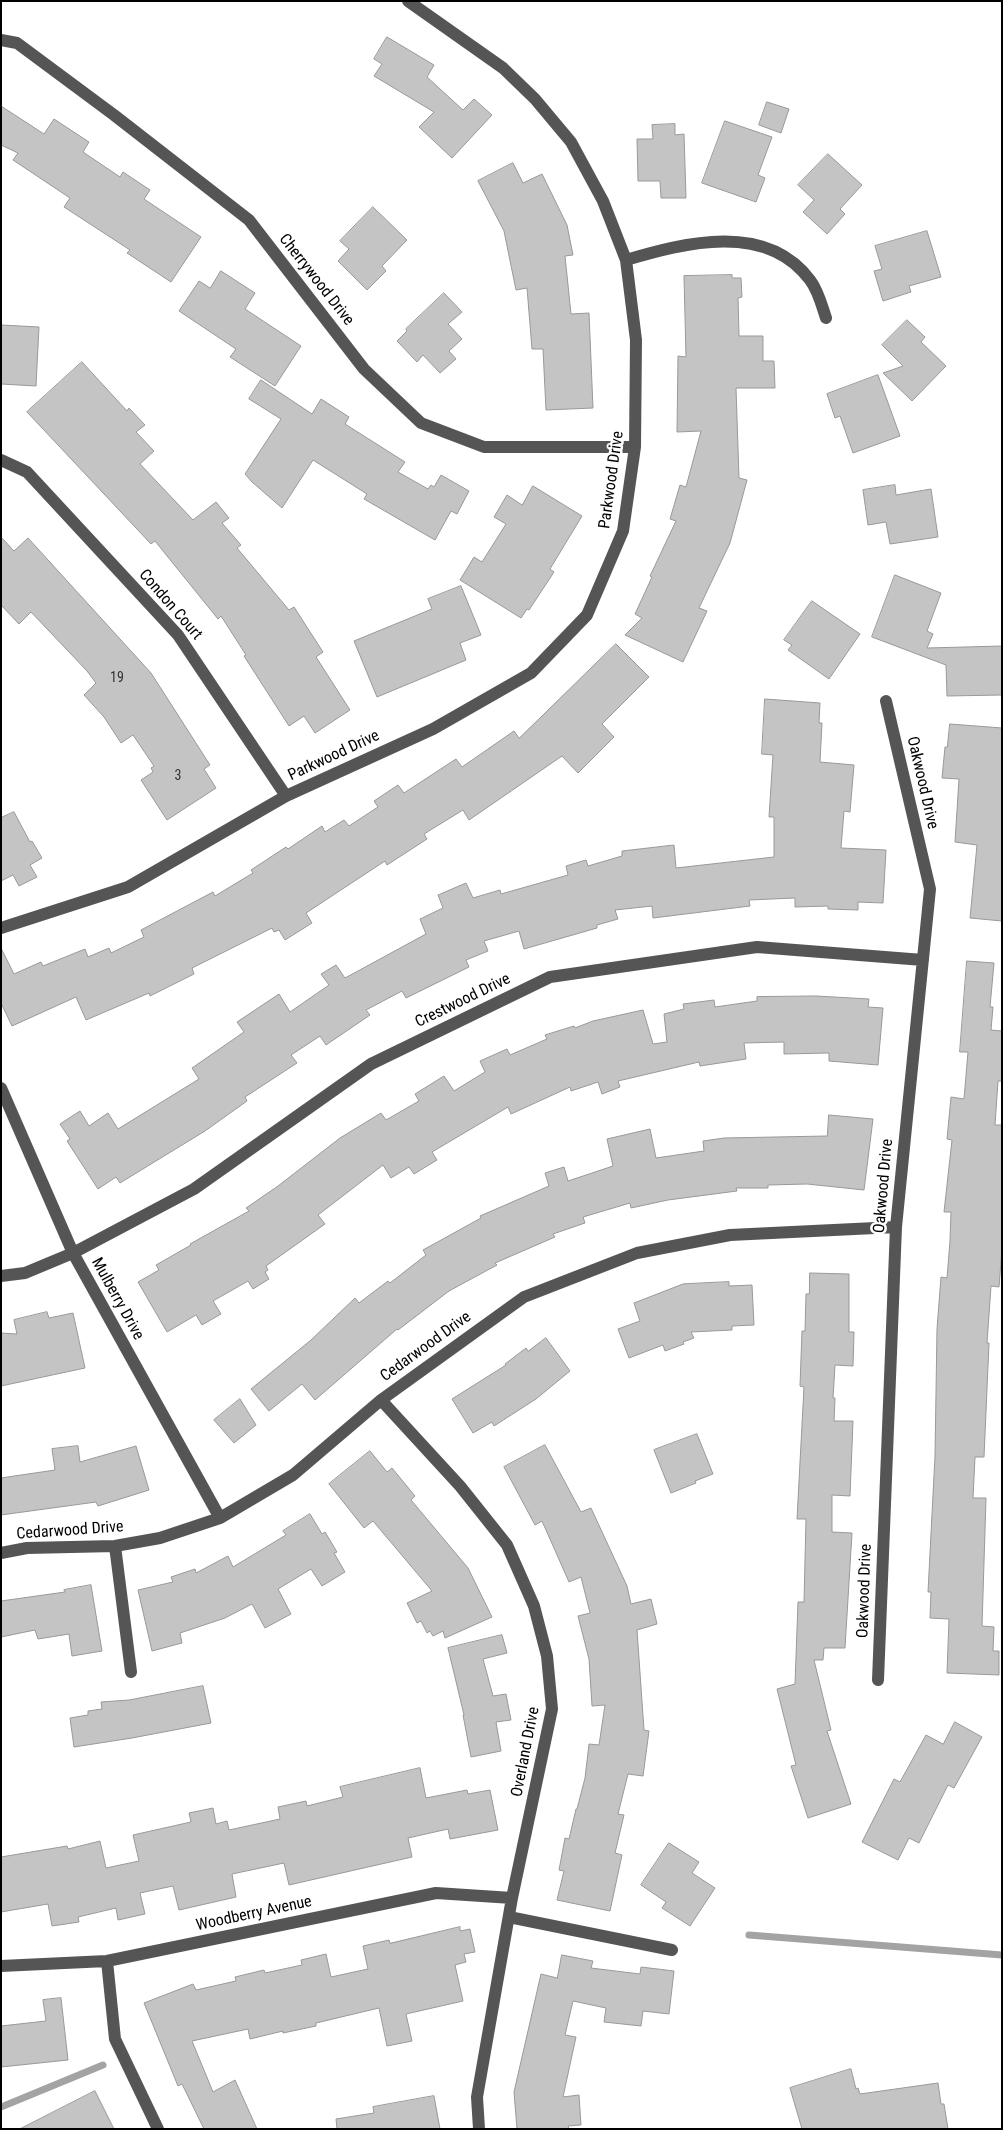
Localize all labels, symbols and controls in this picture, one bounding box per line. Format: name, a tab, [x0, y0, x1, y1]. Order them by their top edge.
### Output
street label: Cherrywood Drive	[274, 230, 358, 330]
street label: Parkwood Drive	[596, 430, 628, 530]
street label: Condon Court	[134, 566, 206, 644]
house number: 19	[110, 670, 124, 686]
street label: Parkwood Drive	[285, 726, 383, 786]
street label: Oakwood Drive	[902, 735, 942, 831]
house number: 3	[175, 768, 181, 784]
street label: Crestwood Drive	[412, 970, 514, 1032]
street label: Oakwood Drive	[870, 1138, 898, 1234]
street label: Mulberry Drive	[87, 1255, 147, 1343]
street label: Cedarwood Drive	[377, 1308, 475, 1386]
street label: Cedarwood Drive	[16, 1518, 124, 1544]
street label: Oakwood Drive	[854, 1543, 876, 1639]
street label: Overland Drive	[508, 1705, 544, 1799]
street label: Woodberry Avenue	[194, 1892, 314, 1936]

